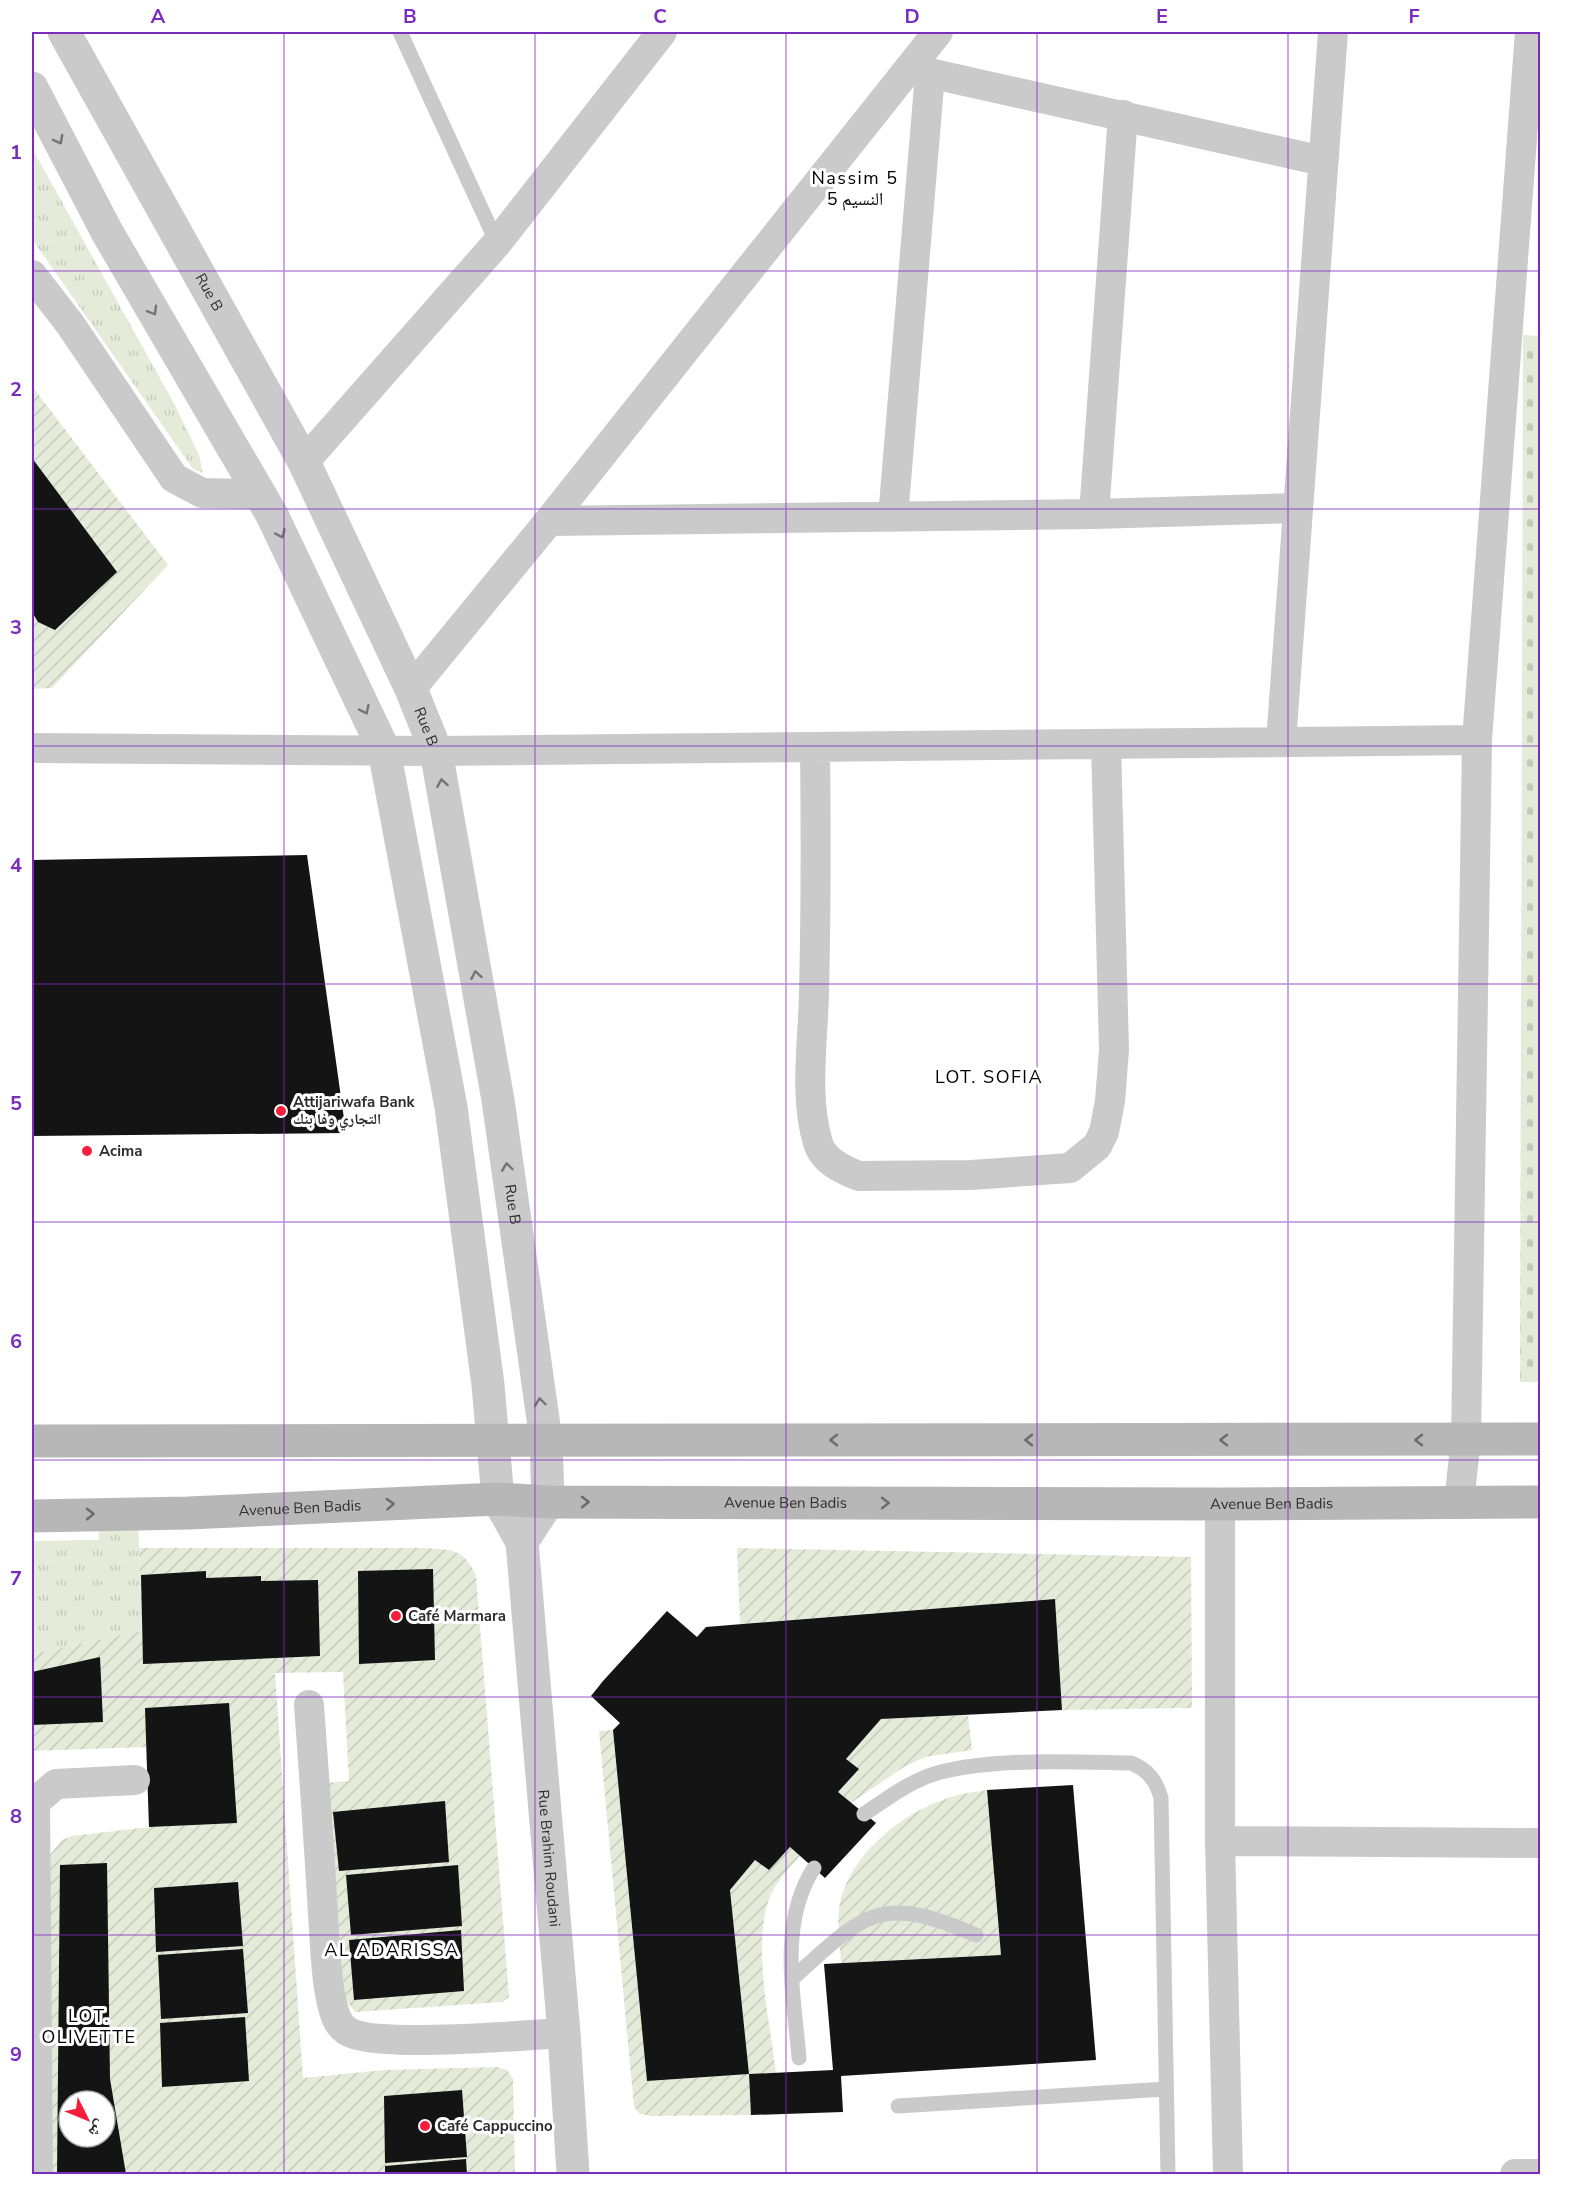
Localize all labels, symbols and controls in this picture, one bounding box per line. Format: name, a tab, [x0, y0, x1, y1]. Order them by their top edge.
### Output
text: A	[151, 3, 166, 30]
text: B	[403, 3, 417, 30]
text: C	[653, 3, 667, 30]
text: D	[904, 3, 920, 30]
text: E	[1156, 3, 1168, 30]
text: F	[1408, 3, 1420, 30]
one-way arrow	[51, 134, 63, 145]
text: 1	[10, 139, 22, 166]
district label: Nassim 5 النسيم 5	[811, 166, 899, 211]
street label: Rue B	[191, 270, 228, 315]
one-way arrow	[145, 305, 157, 315]
text: 2	[10, 376, 22, 403]
one-way arrow	[274, 528, 286, 539]
text: 3	[10, 614, 22, 641]
one-way arrow	[357, 704, 369, 715]
street label: Rue B	[409, 704, 443, 749]
one-way arrow	[436, 778, 449, 788]
text: 4	[10, 852, 22, 879]
one-way arrow	[470, 970, 483, 980]
district label: LOT. SOFIA	[935, 1065, 1043, 1089]
text: 5	[10, 1090, 22, 1117]
place label: Attijariwafa Bank التجاري وفا بنك	[293, 1092, 415, 1131]
marker: Attijariwafa Bank التجاري وفا بنك	[274, 1104, 288, 1118]
place label: Acima	[99, 1141, 142, 1161]
marker: Acima	[80, 1144, 94, 1158]
one-way arrow	[502, 1162, 514, 1172]
street label: Rue B	[500, 1183, 525, 1226]
text: 6	[10, 1328, 22, 1355]
one-way arrow	[535, 1397, 547, 1406]
one-way arrow	[830, 1434, 839, 1446]
one-way arrow	[1025, 1434, 1034, 1446]
one-way arrow	[1220, 1434, 1229, 1446]
one-way arrow	[1415, 1434, 1424, 1446]
street label: Avenue Ben Badis	[724, 1493, 847, 1513]
street label: Avenue Ben Badis	[1210, 1493, 1333, 1514]
street label: Avenue Ben Badis	[238, 1495, 362, 1521]
one-way arrow	[580, 1496, 589, 1508]
one-way arrow	[880, 1497, 889, 1509]
one-way arrow	[385, 1498, 394, 1511]
one-way arrow	[85, 1508, 94, 1521]
text: 7	[10, 1565, 22, 1592]
place label: Café Marmara	[408, 1606, 506, 1626]
marker: Café Marmara	[389, 1609, 403, 1623]
street label: Rue Brahim Roudani	[533, 1789, 565, 1928]
text: 8	[10, 1803, 22, 1830]
district label: AL ADARISSA	[324, 1938, 460, 1962]
district label: LOT. OLIVETTE	[41, 2004, 137, 2049]
text: 9	[10, 2041, 22, 2068]
north arrow	[57, 2089, 117, 2149]
text: ش	[83, 2115, 111, 2142]
place label: Café Cappuccino	[437, 2116, 553, 2136]
marker: Café Cappuccino	[418, 2119, 432, 2133]

